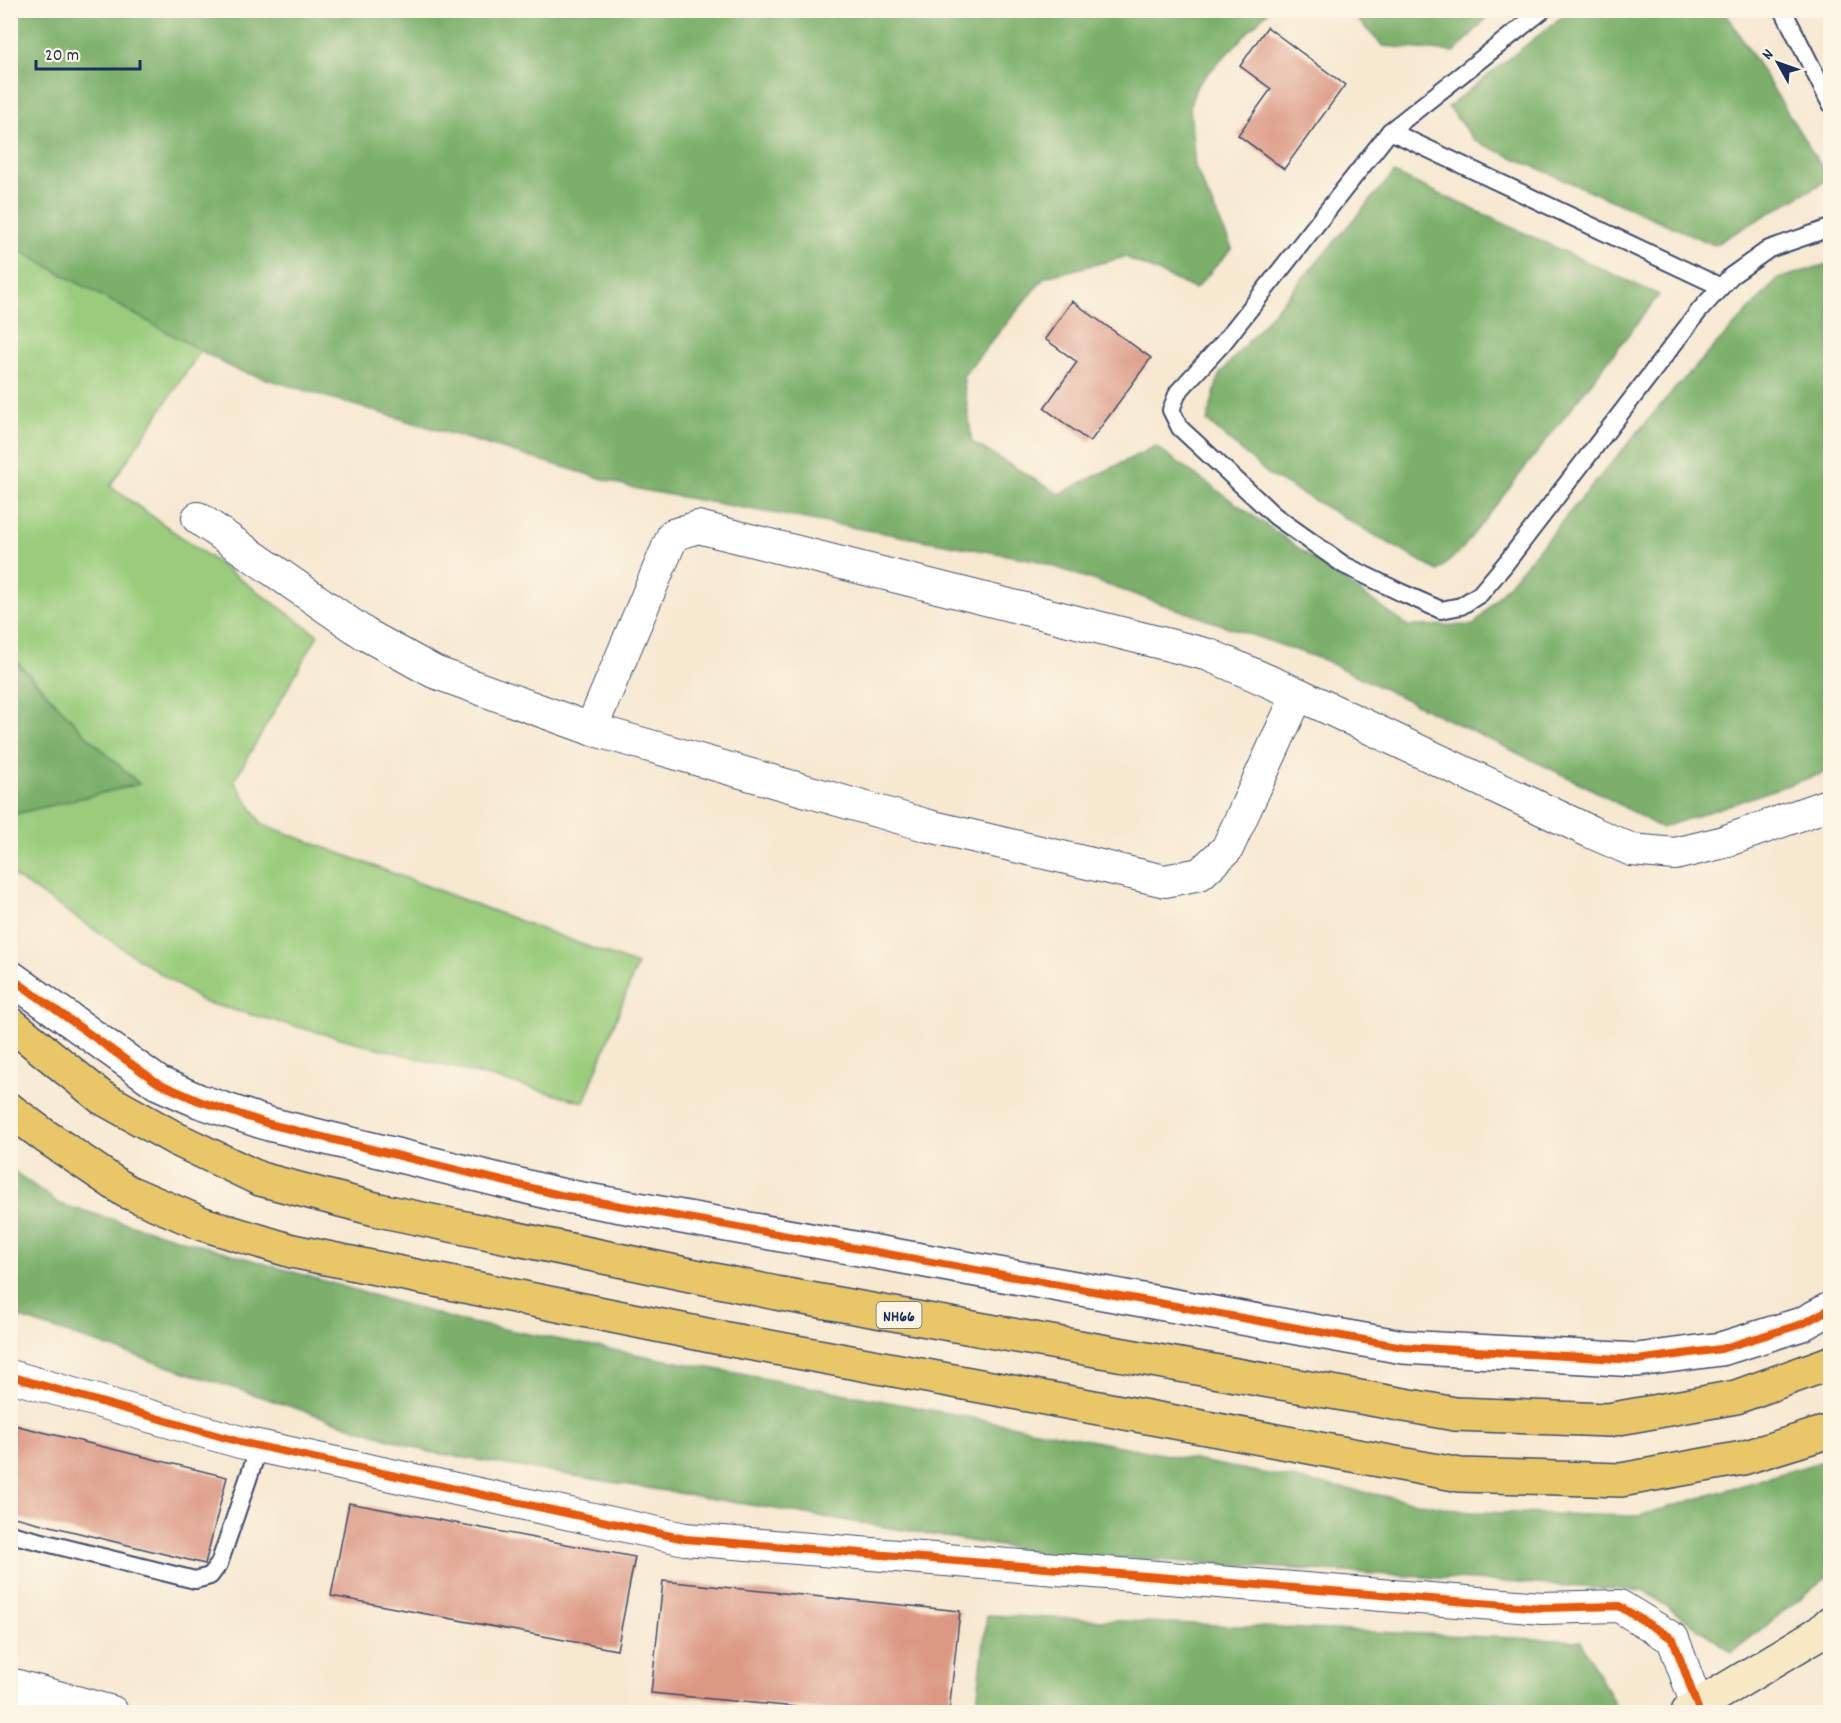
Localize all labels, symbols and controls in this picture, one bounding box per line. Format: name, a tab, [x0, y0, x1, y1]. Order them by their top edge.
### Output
scale bar	[36, 33, 140, 71]
north arrow	[1748, 33, 1808, 93]
text: 20 m	[45, 44, 79, 69]
text: N	[1757, 44, 1780, 65]
road number: NH66	[876, 1302, 922, 1328]

